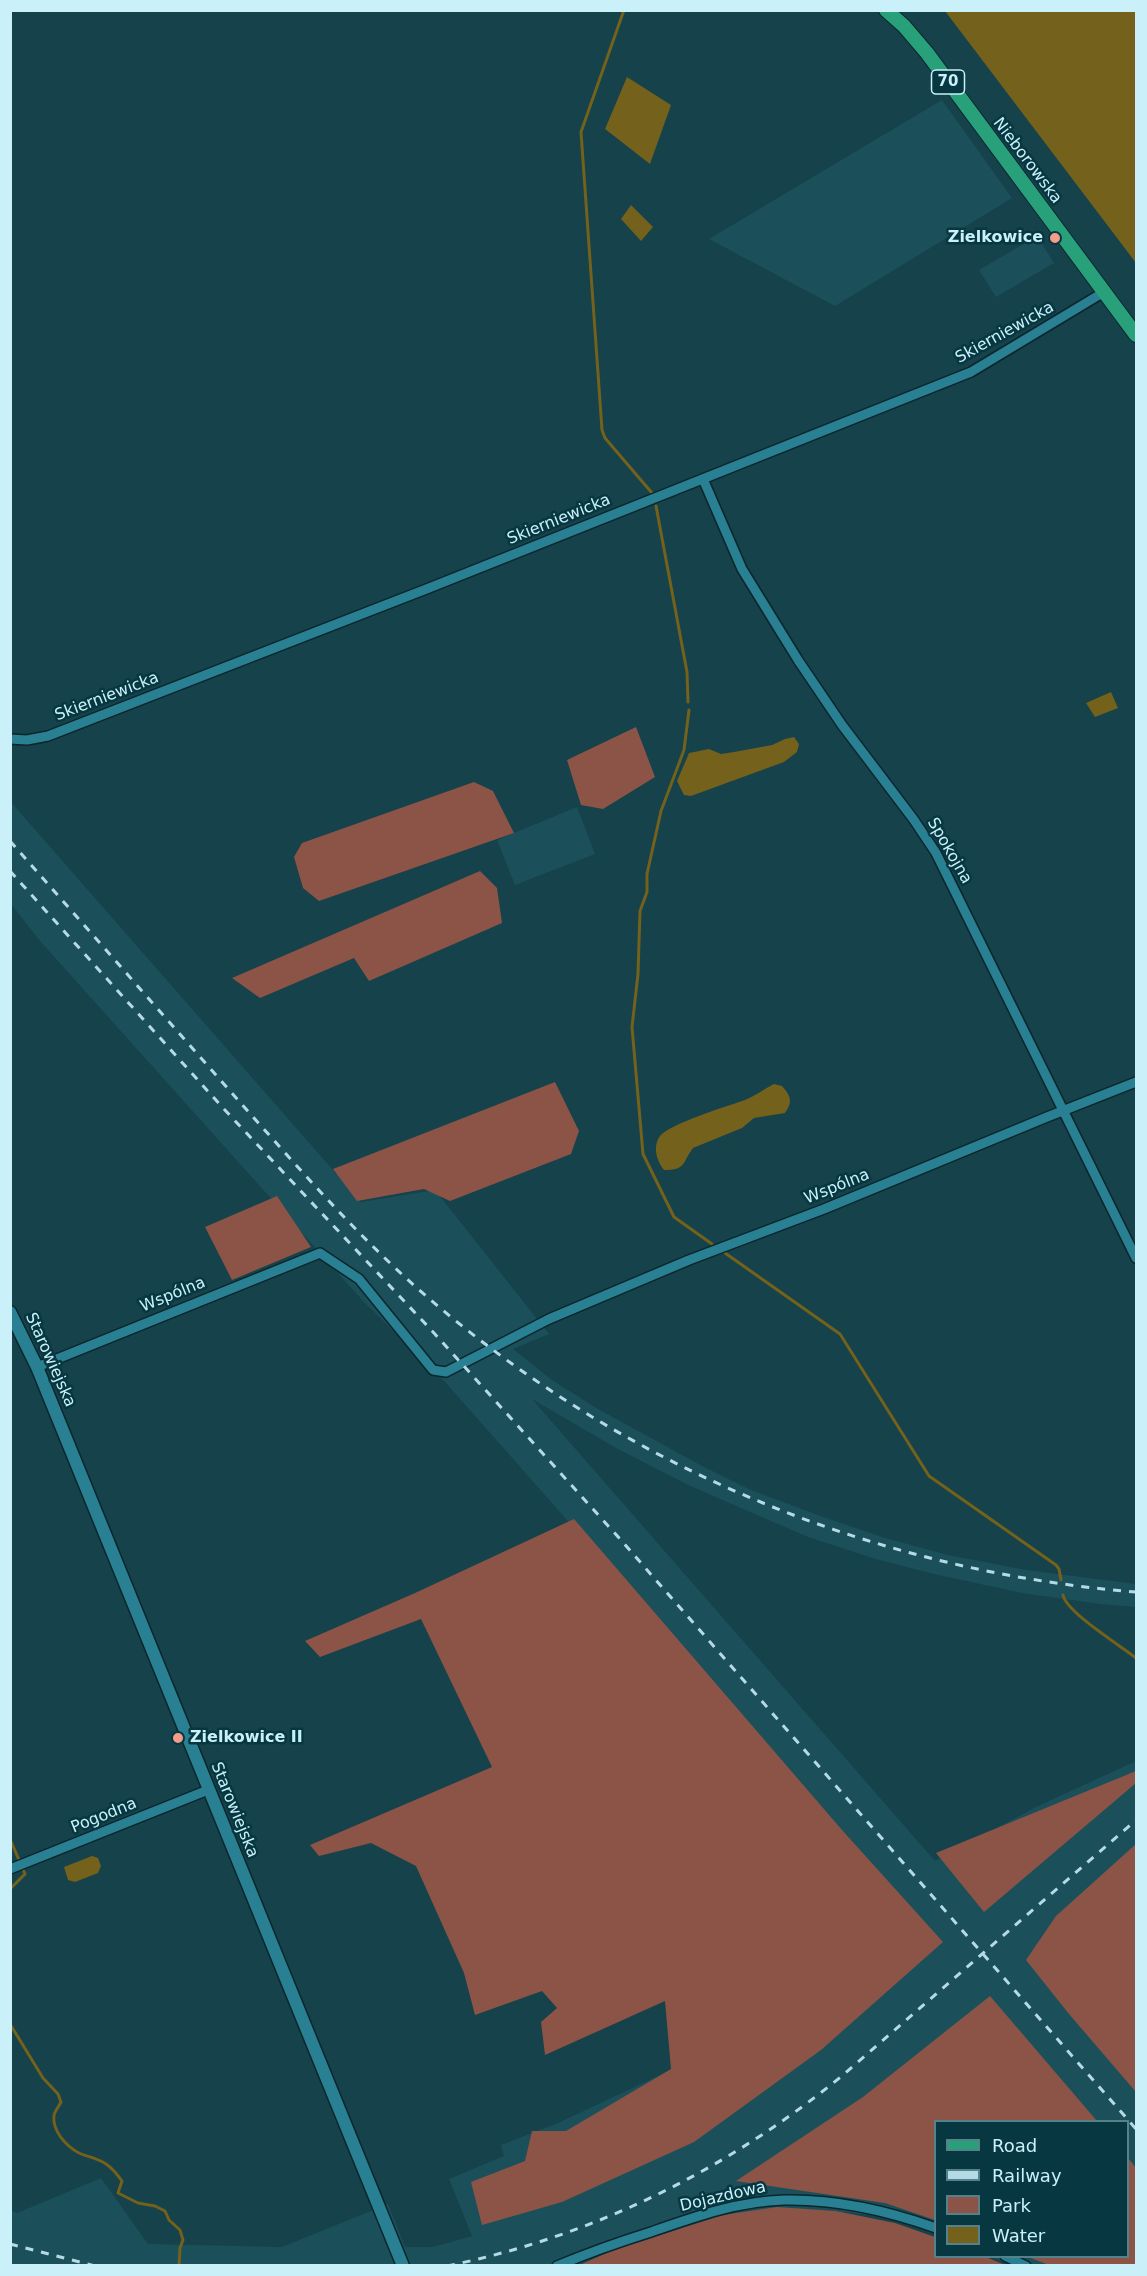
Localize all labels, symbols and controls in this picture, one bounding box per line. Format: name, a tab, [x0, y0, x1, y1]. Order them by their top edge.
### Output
road number: 70	[932, 70, 964, 94]
street label: Nieborowska	[989, 114, 1065, 208]
place label: Zielkowice	[948, 228, 1043, 248]
marker: Zielkowice	[1048, 231, 1062, 245]
street label: Skierniewicka	[952, 298, 1058, 368]
street label: Skierniewicka	[505, 491, 613, 549]
street label: Skierniewicka	[52, 668, 162, 726]
street label: Spokojna	[922, 815, 976, 887]
street label: Wspólna	[802, 1165, 872, 1209]
street label: Wspólna	[138, 1273, 208, 1317]
street label: Starowiejska	[21, 1310, 79, 1410]
place label: Zielkowice II	[190, 1728, 303, 1748]
marker: Zielkowice II	[171, 1731, 185, 1745]
street label: Starowiejska	[206, 1759, 262, 1861]
street label: Pogodna	[68, 1794, 140, 1838]
legend	[934, 2120, 1129, 2258]
text: Road	[992, 2135, 1037, 2156]
text: Railway	[992, 2165, 1062, 2186]
street label: Dojazdowa	[678, 2178, 768, 2216]
text: Park	[992, 2195, 1031, 2216]
text: Water	[992, 2225, 1045, 2246]

